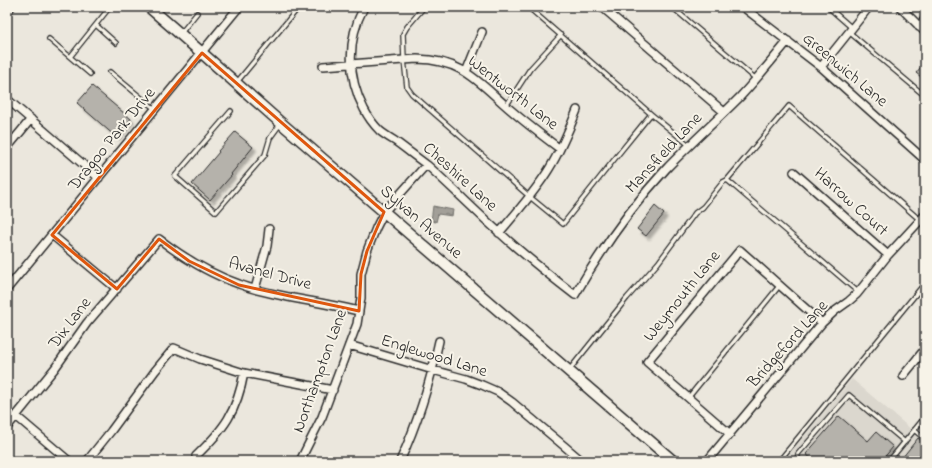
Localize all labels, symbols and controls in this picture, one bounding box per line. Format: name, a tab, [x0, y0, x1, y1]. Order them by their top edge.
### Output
street label: Greenwich Lane	[797, 27, 894, 114]
street label: Wentworth Lane	[462, 49, 564, 137]
street label: Dragoo Park Drive	[62, 82, 163, 198]
street label: Mansfield Lane	[620, 106, 709, 199]
street label: Cheshire Lane	[417, 136, 503, 218]
street label: Harrow Court	[808, 162, 894, 242]
street label: Sylvan Avenue	[373, 179, 468, 266]
street label: Weymouth Lane	[637, 245, 728, 348]
street label: Avanel Drive	[226, 251, 315, 297]
street label: Dix Lane	[42, 292, 98, 355]
street label: Bridgeford Lane	[741, 294, 836, 396]
street label: Northampton Lane	[286, 305, 354, 436]
street label: Englewood Lane	[377, 328, 491, 386]

